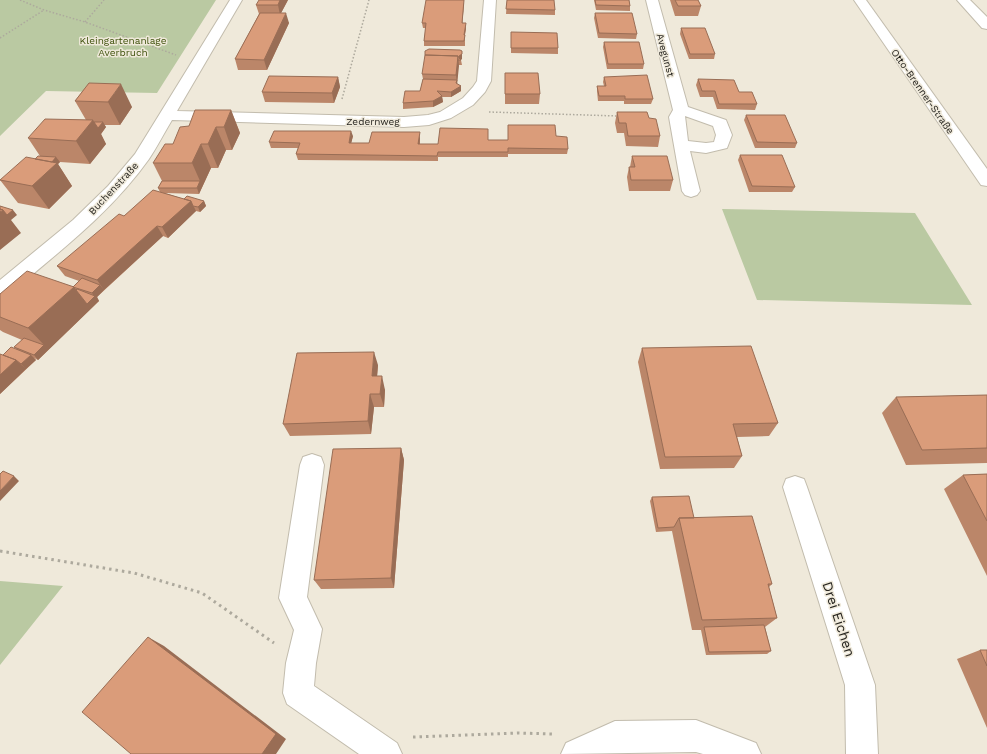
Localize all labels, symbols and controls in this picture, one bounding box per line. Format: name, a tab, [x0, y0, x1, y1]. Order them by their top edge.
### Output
street label: Avegunst	[654, 32, 677, 79]
park label: Kleingartenanlage Averbruch	[80, 35, 167, 58]
street label: Otto-Brenner-Straße	[889, 47, 956, 136]
street label: Zedernweg	[346, 116, 400, 127]
street label: Buchenstraße	[86, 160, 141, 217]
street label: Drei Eichen	[819, 579, 859, 659]

